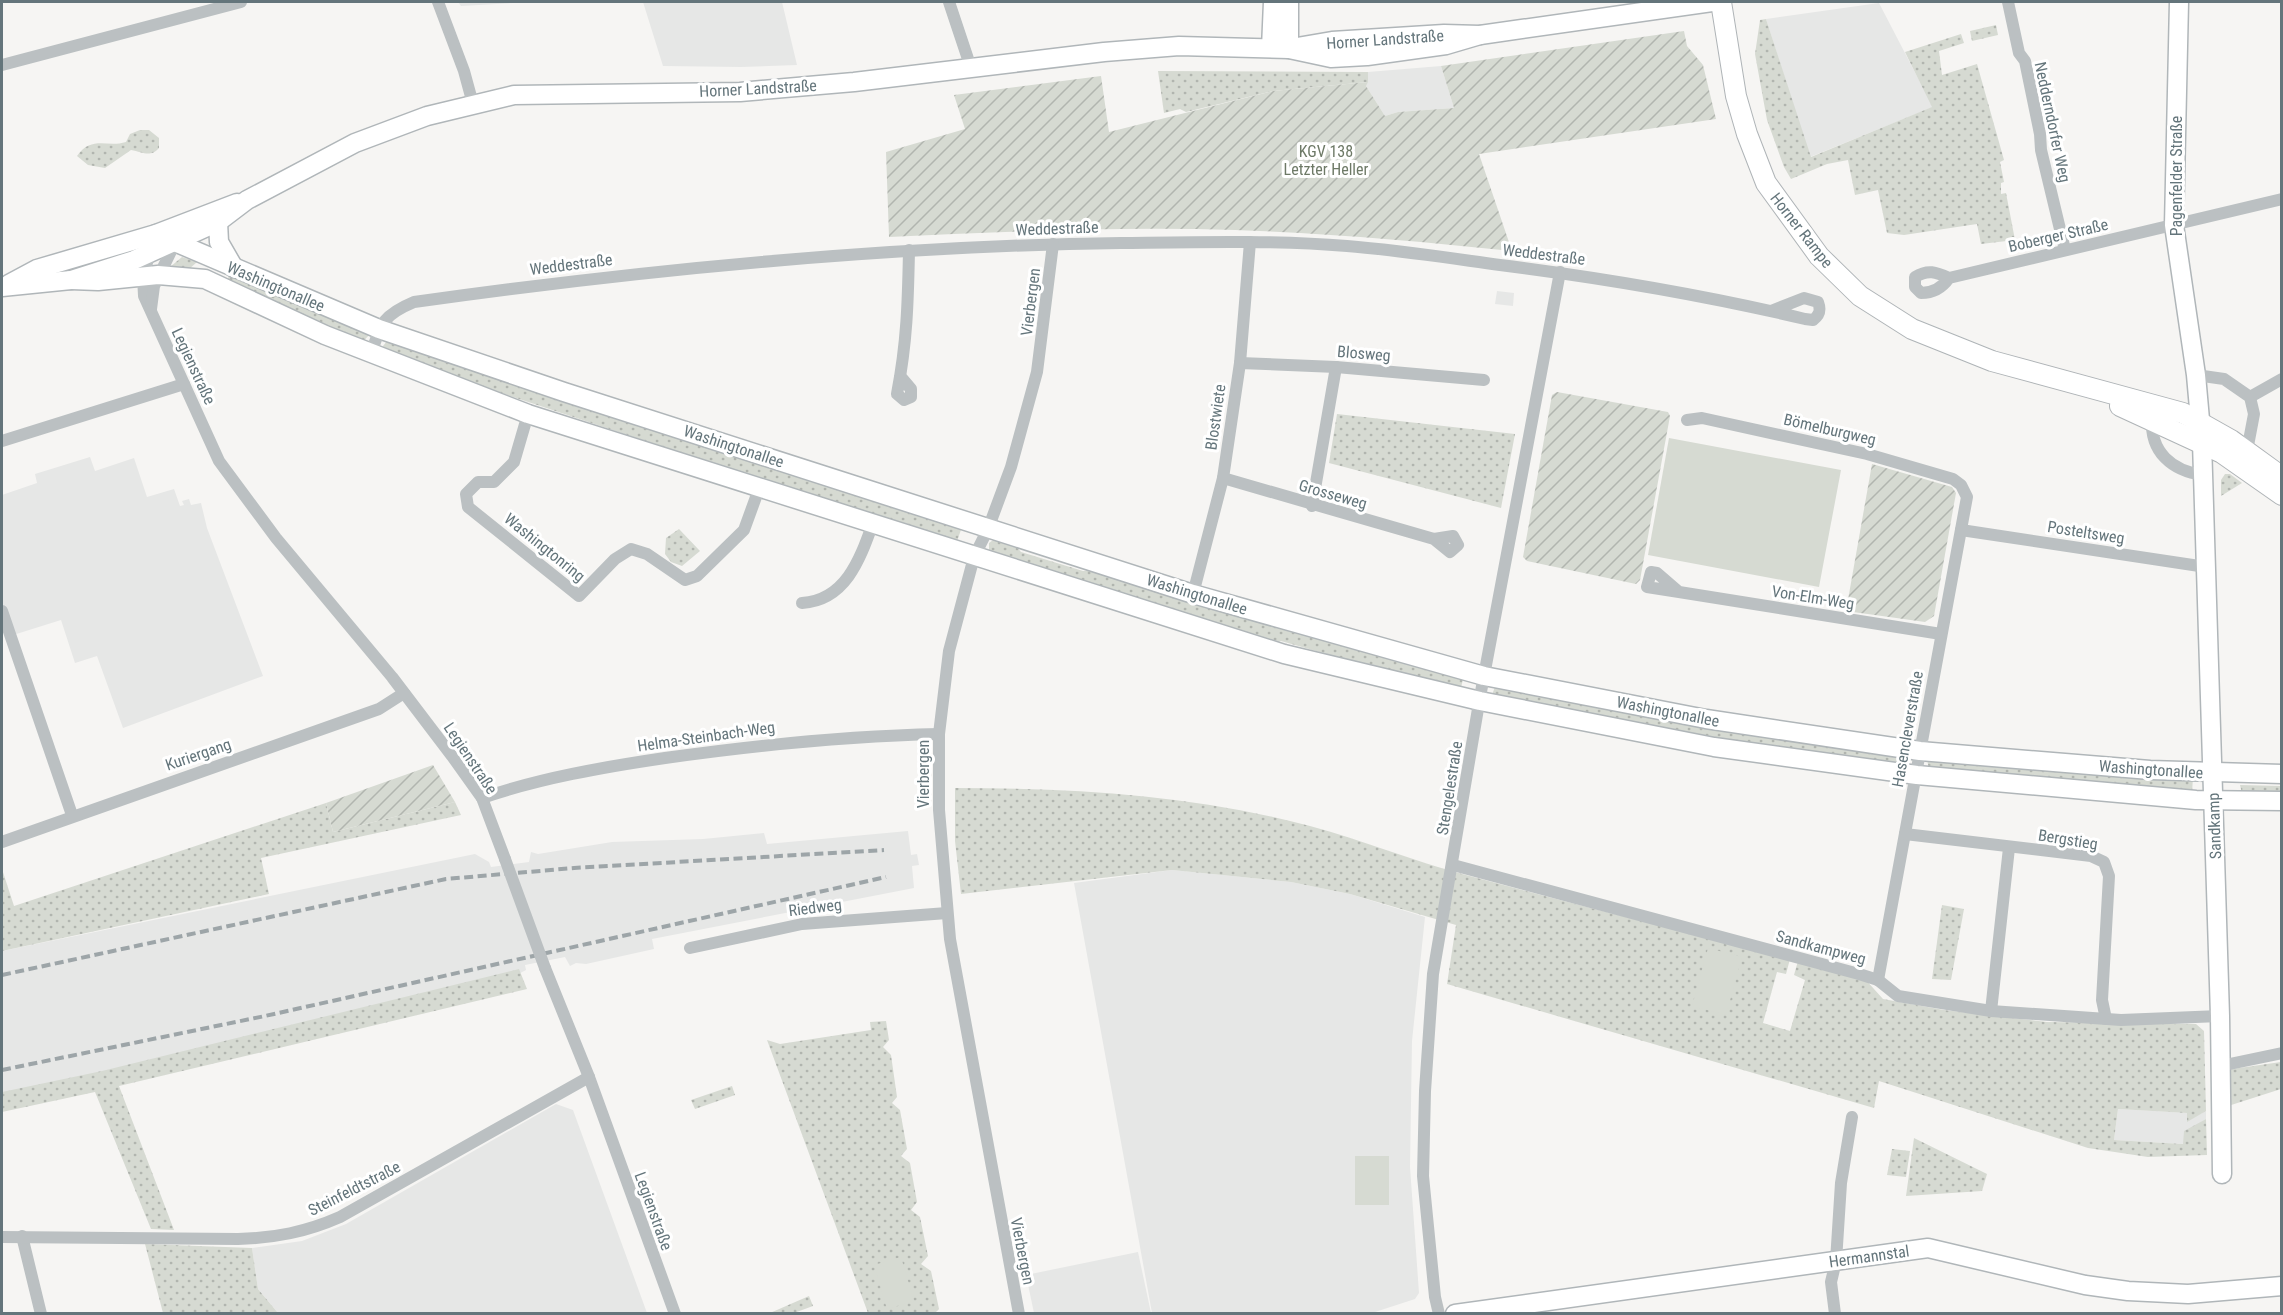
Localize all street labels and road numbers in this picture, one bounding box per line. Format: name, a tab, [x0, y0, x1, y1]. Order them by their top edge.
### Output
street label: Horner Landstraße	[1326, 26, 1444, 53]
street label: Nedderndorfer Weg	[2030, 60, 2075, 184]
street label: Horner Landstraße	[699, 76, 817, 101]
street label: Pagenfelder Straße	[2167, 116, 2186, 236]
street label: Horner Rampe	[1766, 189, 1837, 272]
street label: Boberger Straße	[2006, 215, 2110, 256]
street label: Weddestraße	[1015, 218, 1099, 239]
street label: Weddestraße	[1502, 240, 1586, 269]
street label: Weddestraße	[529, 250, 613, 279]
street label: Washingtonallee	[224, 257, 328, 316]
street label: Vierbergen	[1017, 267, 1044, 337]
street label: Legienstraße	[168, 325, 219, 407]
street label: Blosweg	[1336, 342, 1391, 365]
street label: Blostwiete	[1201, 383, 1230, 451]
street label: Bömelburgweg	[1782, 410, 1878, 449]
street label: Washingtonallee	[681, 421, 786, 472]
street label: Grosseweg	[1297, 476, 1369, 513]
street label: Washingtonring	[500, 509, 589, 586]
street label: Posteltsweg	[2046, 517, 2126, 548]
street label: Washingtonallee	[1144, 570, 1250, 619]
street label: Von-Elm-Weg	[1770, 582, 1856, 613]
street label: Hasencleverstraße	[1888, 669, 1927, 789]
street label: Washingtonallee	[1615, 692, 1721, 731]
street label: Helma-Steinbach-Weg	[636, 717, 776, 756]
street label: Legienstraße	[440, 719, 501, 798]
street label: Kuriergang	[163, 734, 234, 775]
street label: Vierbergen	[914, 740, 933, 808]
street label: Stengelestraße	[1433, 740, 1466, 836]
street label: Washingtonallee	[2098, 756, 2204, 783]
street label: Sandkamp	[2204, 792, 2225, 860]
street label: Bergstieg	[2037, 825, 2099, 854]
street label: Riedweg	[787, 895, 843, 920]
street label: Sandkampweg	[1774, 926, 1868, 969]
street label: Steinfeldtstraße	[305, 1157, 403, 1220]
street label: Legienstraße	[631, 1169, 676, 1253]
street label: Vierbergen	[1007, 1216, 1038, 1286]
street label: Hermannstal	[1828, 1241, 1910, 1272]

